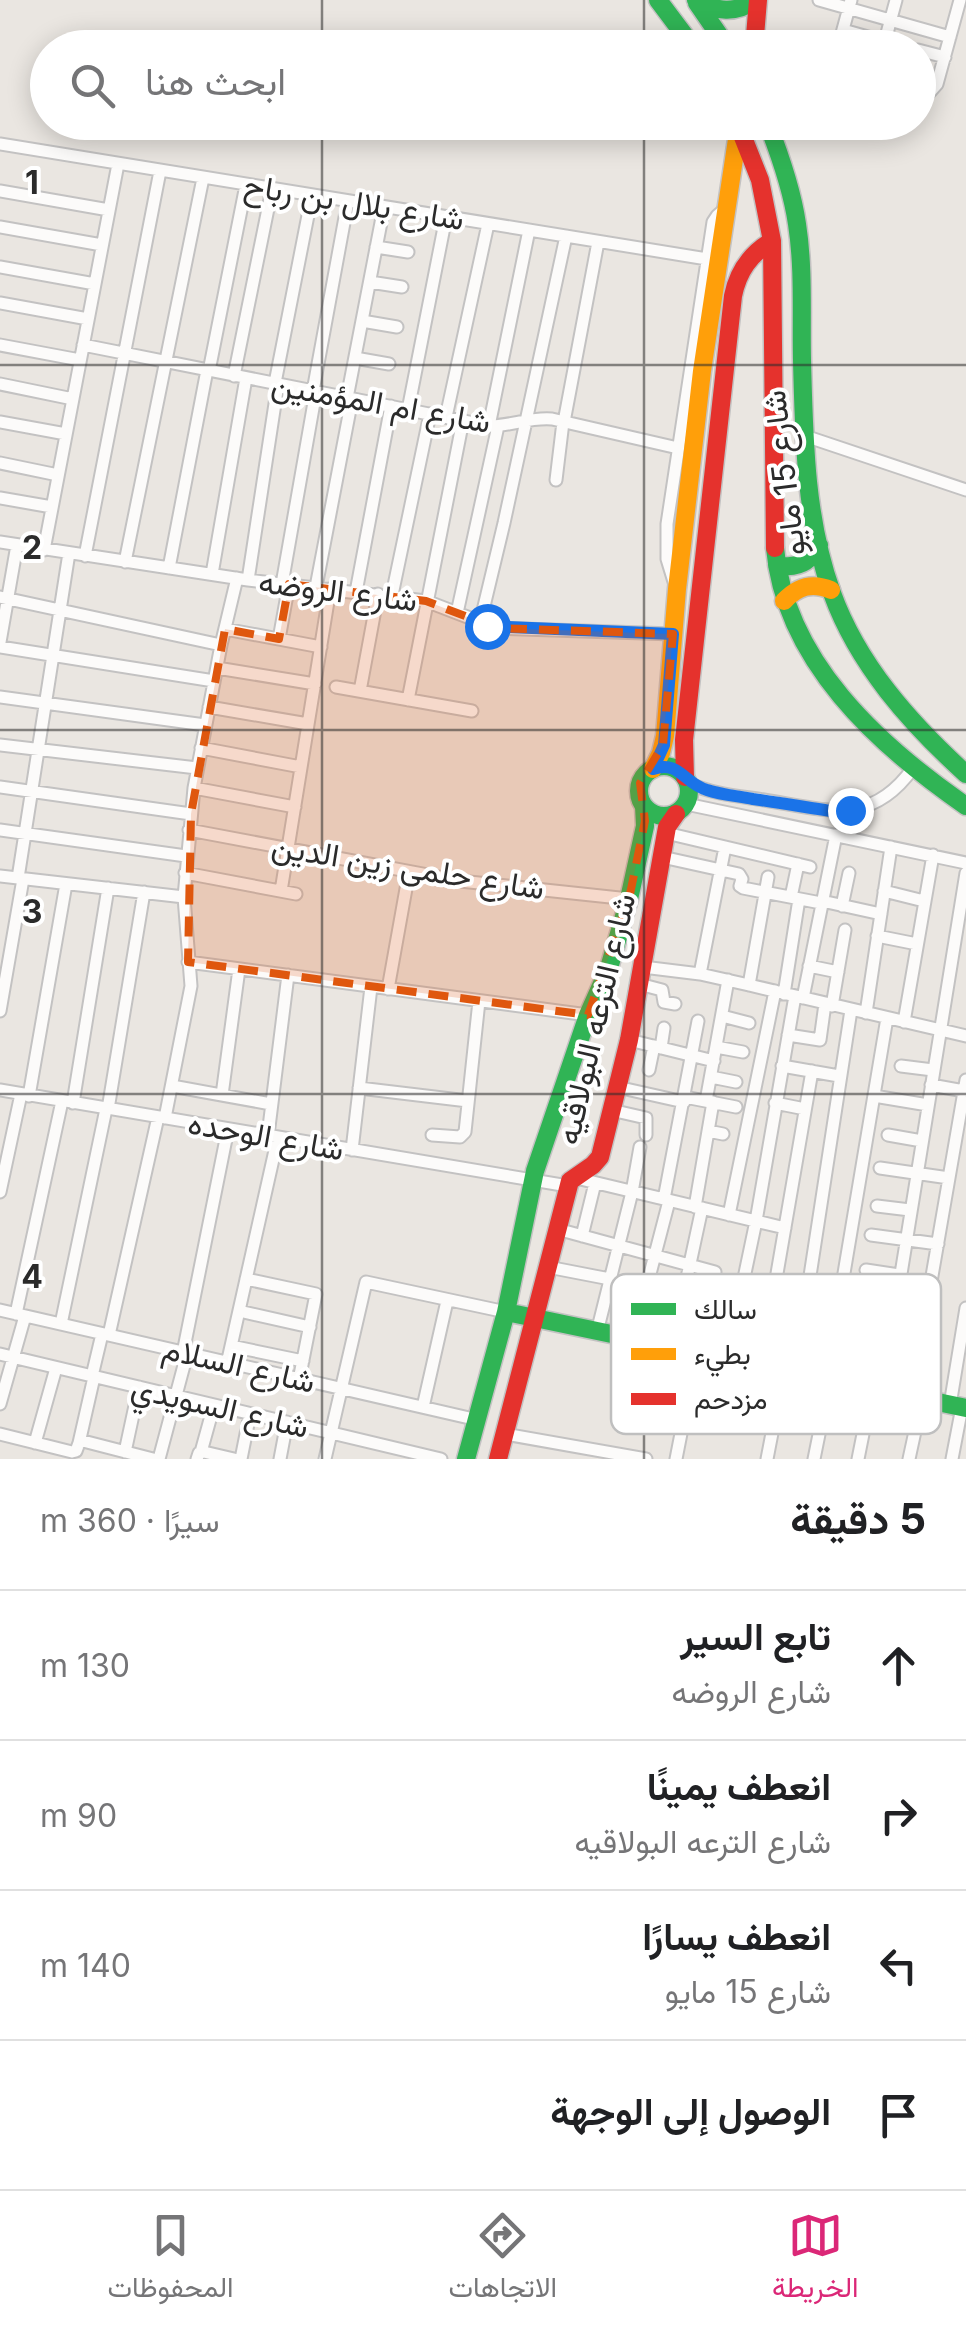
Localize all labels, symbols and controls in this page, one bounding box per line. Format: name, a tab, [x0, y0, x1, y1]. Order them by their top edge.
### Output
search box	[30, 30, 936, 140]
icon: search	[65, 58, 120, 113]
text: ابحث هنا	[145, 58, 286, 104]
text: 1	[25, 163, 39, 202]
street label: شارع بلال بن رباح	[241, 165, 467, 241]
street label: شارع ام المؤمنين	[268, 364, 494, 444]
street label: شارع 15 مايو	[754, 388, 816, 558]
text: 2	[22, 528, 42, 567]
street label: شارع الروضه	[256, 561, 420, 623]
route start	[465, 604, 511, 650]
route end	[828, 788, 874, 834]
street label: شارع حلمى زين الدين	[269, 826, 547, 910]
street label: شارع الترعه البولاقيه	[548, 889, 646, 1149]
text: 3	[22, 892, 42, 931]
street label: شارع الوحده	[185, 1103, 347, 1171]
text: 4	[21, 1257, 43, 1296]
legend	[611, 1274, 941, 1434]
text: سالك	[694, 1292, 757, 1326]
street label: شارع السلام	[158, 1328, 319, 1404]
text: بطيء	[694, 1337, 751, 1377]
street label: شارع السويدي	[126, 1367, 313, 1453]
text: مزدحم	[694, 1382, 767, 1418]
text: 5 دقيقة	[790, 1493, 926, 1544]
text: سيرًا · 360 m	[40, 1501, 220, 1540]
text: تابع السير	[680, 1613, 831, 1659]
icon: ahead	[871, 1638, 926, 1693]
text: 130 m	[40, 1646, 130, 1685]
text: شارع الروضه	[672, 1672, 831, 1711]
text: انعطف يمينًا	[647, 1763, 831, 1809]
icon: right	[871, 1788, 926, 1843]
text: 90 m	[40, 1796, 117, 1835]
text: شارع الترعه البولاقيه	[574, 1822, 831, 1861]
text: انعطف يسارًا	[642, 1913, 831, 1959]
icon: left	[871, 1938, 926, 1993]
text: 140 m	[40, 1946, 131, 1985]
text: شارع 15 مايو	[665, 1972, 831, 2011]
text: الوصول إلى الوجهة	[550, 2088, 831, 2134]
icon: arrive	[871, 2088, 926, 2143]
tab: المحفوظات	[107, 2208, 234, 2312]
tab: الاتجاهات	[448, 2208, 557, 2312]
tab: الخريطة	[772, 2208, 859, 2312]

